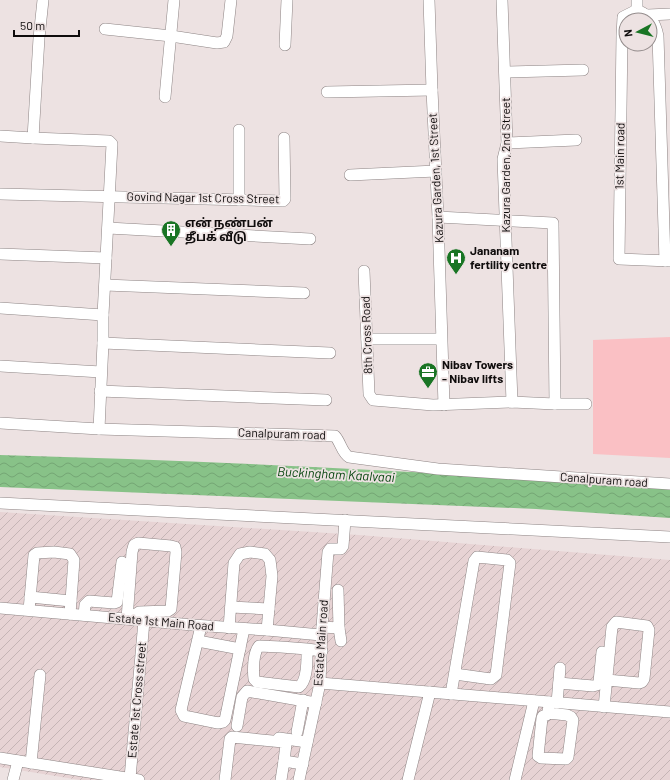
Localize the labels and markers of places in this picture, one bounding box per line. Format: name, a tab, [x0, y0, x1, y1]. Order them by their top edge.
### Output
place label: என் நண்பன் தீபக் வீடு	[185, 215, 274, 245]
building icon: என் நண்பன் தீபக் வீடு	[160, 219, 182, 247]
place label: Jananam fertility centre	[470, 243, 548, 271]
hospital icon: Jananam fertility centre	[445, 247, 467, 275]
place label: Nibav Towers - Nibav lifts	[442, 357, 513, 385]
office icon: Nibav Towers - Nibav lifts	[417, 361, 439, 389]

